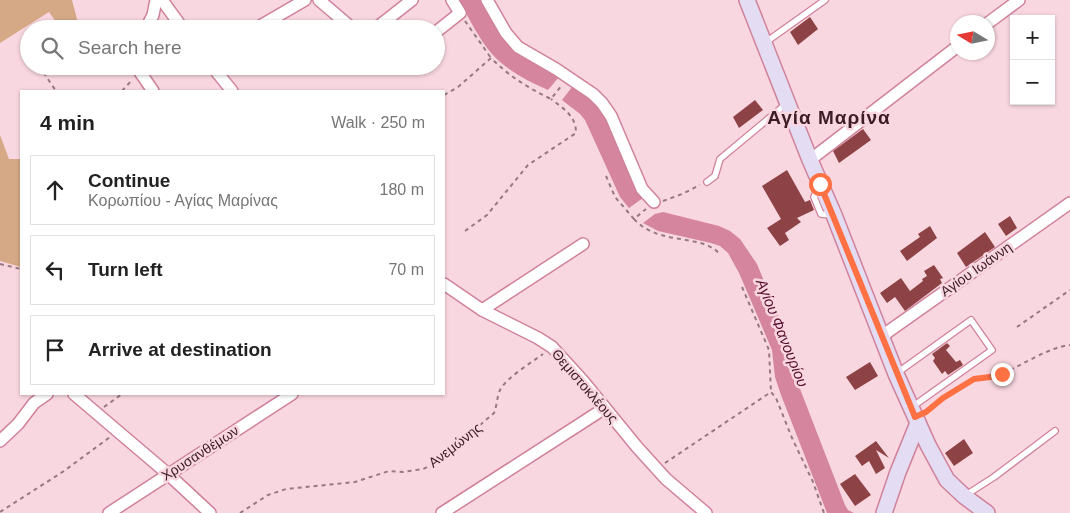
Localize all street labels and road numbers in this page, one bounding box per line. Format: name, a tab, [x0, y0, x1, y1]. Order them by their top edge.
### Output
street label: Αγίου Ιωάννη	[937, 239, 1015, 299]
street label: Θεμιστοκλέους	[549, 346, 622, 426]
street label: Ανεμώνης	[425, 419, 485, 471]
street label: Χρυσανθέμων	[158, 422, 242, 484]

